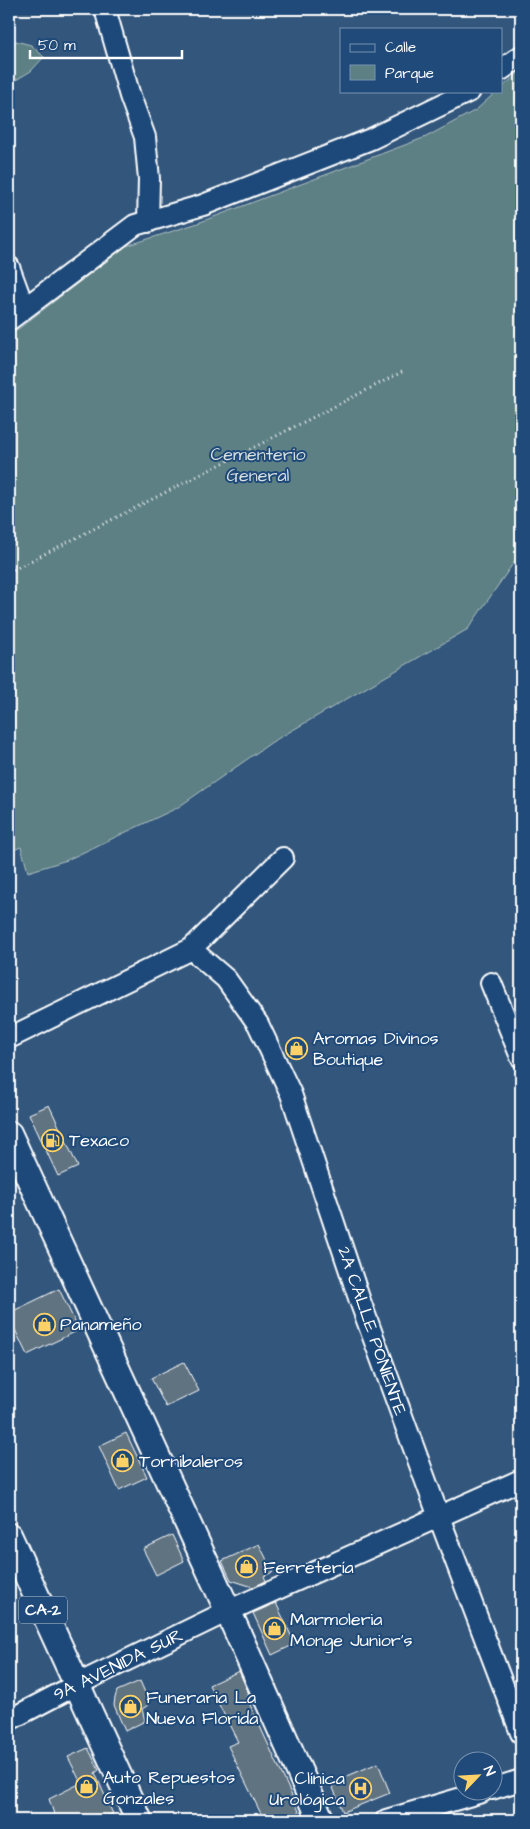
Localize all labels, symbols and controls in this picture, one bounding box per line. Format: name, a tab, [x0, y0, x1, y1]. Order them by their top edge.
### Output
scale bar	[30, 28, 182, 60]
legend	[340, 28, 502, 92]
text: 50 m	[38, 35, 76, 56]
text: Calle	[385, 37, 416, 58]
text: Parque	[385, 63, 434, 84]
park label: Cementerio General	[210, 442, 306, 488]
place label: Aromas Divinos Boutique	[313, 1026, 439, 1072]
shop icon: Aromas Divinos Boutique	[285, 1036, 309, 1060]
fuel station icon: Texaco	[41, 1128, 65, 1152]
place label: Texaco	[69, 1128, 129, 1153]
street label: 2A CALLE PONIENTE	[331, 1243, 413, 1419]
shop icon: Panameño	[32, 1312, 56, 1336]
place label: Panameño	[60, 1312, 142, 1337]
shop icon: Tornibaleros	[111, 1449, 135, 1473]
place label: Tornibaleros	[139, 1449, 243, 1474]
shop icon: Ferretería	[235, 1555, 259, 1579]
place label: Ferretería	[263, 1555, 354, 1580]
road number: CA-2	[19, 1596, 67, 1624]
place label: Marmoleria Monge Junior's	[290, 1607, 413, 1654]
shop icon: Marmoleria Monge Junior's	[262, 1617, 286, 1641]
street label: 9A AVENIDA SUR	[49, 1623, 187, 1707]
place label: Funeraria La Nueva Florida	[146, 1685, 258, 1731]
shop icon: Funeraria La Nueva Florida	[118, 1695, 142, 1719]
north arrow	[452, 1752, 502, 1802]
text: N	[478, 1763, 500, 1779]
place label: Auto Repuestos Gonzales	[103, 1765, 235, 1811]
place label: Clínica Urológica	[269, 1766, 345, 1813]
shop icon: Auto Repuestos Gonzales	[75, 1775, 99, 1799]
hospital icon: Clínica Urológica	[349, 1776, 373, 1800]

